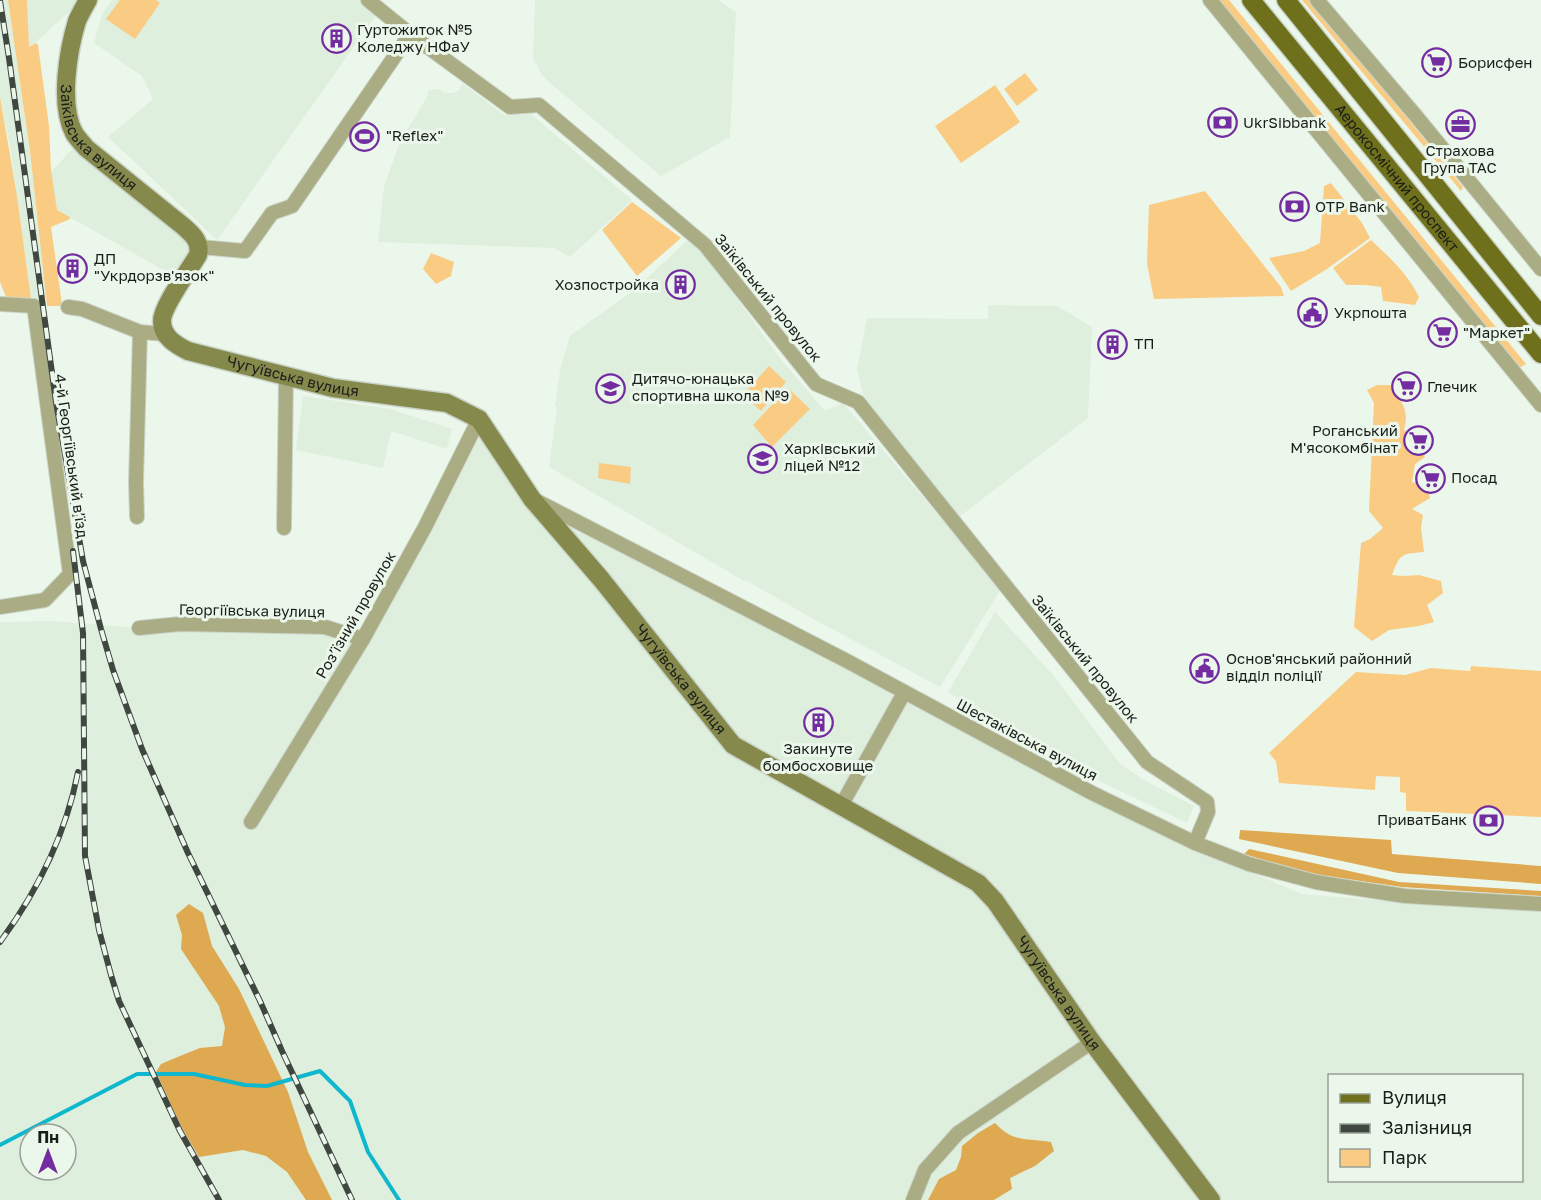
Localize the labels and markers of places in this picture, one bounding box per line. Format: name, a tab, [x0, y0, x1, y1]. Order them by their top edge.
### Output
place label: Гуртожиток №5 Коледжу НФаУ	[357, 20, 472, 55]
building icon: Гуртожиток №5 Коледжу НФаУ	[320, 23, 352, 55]
supermarket icon: Борисфен	[1421, 47, 1453, 79]
place label: Борисфен	[1458, 53, 1532, 71]
bank icon: UkrSibbank	[1206, 107, 1238, 139]
office icon: Страхова Група ТАС	[1444, 108, 1476, 140]
place label: UkrSibbank	[1243, 113, 1327, 131]
sports icon: "Reflex"	[349, 120, 381, 152]
place label: "Reflex"	[386, 126, 443, 144]
place label: Страхова Група ТАС	[1423, 141, 1497, 176]
bank icon: OTP Bank	[1278, 191, 1310, 223]
place label: OTP Bank	[1315, 197, 1385, 215]
place label: ДП "Укрдорзв'язок"	[94, 249, 214, 284]
building icon: ДП "Укрдорзв'язок"	[57, 252, 89, 284]
building icon: Хозпостройка	[664, 269, 696, 301]
place label: Хозпостройка	[555, 275, 659, 293]
public building icon: Укрпошта	[1297, 297, 1329, 329]
place label: Укрпошта	[1334, 303, 1407, 321]
supermarket icon: "Маркет"	[1426, 317, 1458, 349]
place label: "Маркет"	[1463, 323, 1530, 341]
building icon: ТП	[1097, 328, 1129, 360]
place label: ТП	[1134, 334, 1155, 352]
place label: Дитячо-юнацька спортивна школа №9	[632, 369, 789, 404]
supermarket icon: Глечик	[1390, 371, 1422, 403]
school or university icon: Дитячо-юнацька спортивна школа №9	[595, 372, 627, 404]
place label: Глечик	[1427, 377, 1478, 395]
place label: Роганський М'ясокомбінат	[1290, 421, 1399, 456]
supermarket icon: Роганський М'ясокомбінат	[1403, 424, 1435, 456]
place label: Харківський ліцей №12	[784, 439, 876, 474]
school or university icon: Харківський ліцей №12	[747, 442, 779, 474]
supermarket icon: Посад	[1414, 462, 1446, 494]
place label: Посад	[1451, 468, 1497, 486]
place label: Основ'янський районний відділ поліції	[1226, 649, 1412, 684]
public building icon: Основ'янський районний відділ поліції	[1189, 652, 1221, 684]
building icon: Закинуте бомбосховище	[802, 706, 834, 738]
place label: Закинуте бомбосховище	[763, 739, 874, 774]
bank icon: ПриватБанк	[1472, 804, 1504, 836]
place label: ПриватБанк	[1377, 810, 1467, 828]

